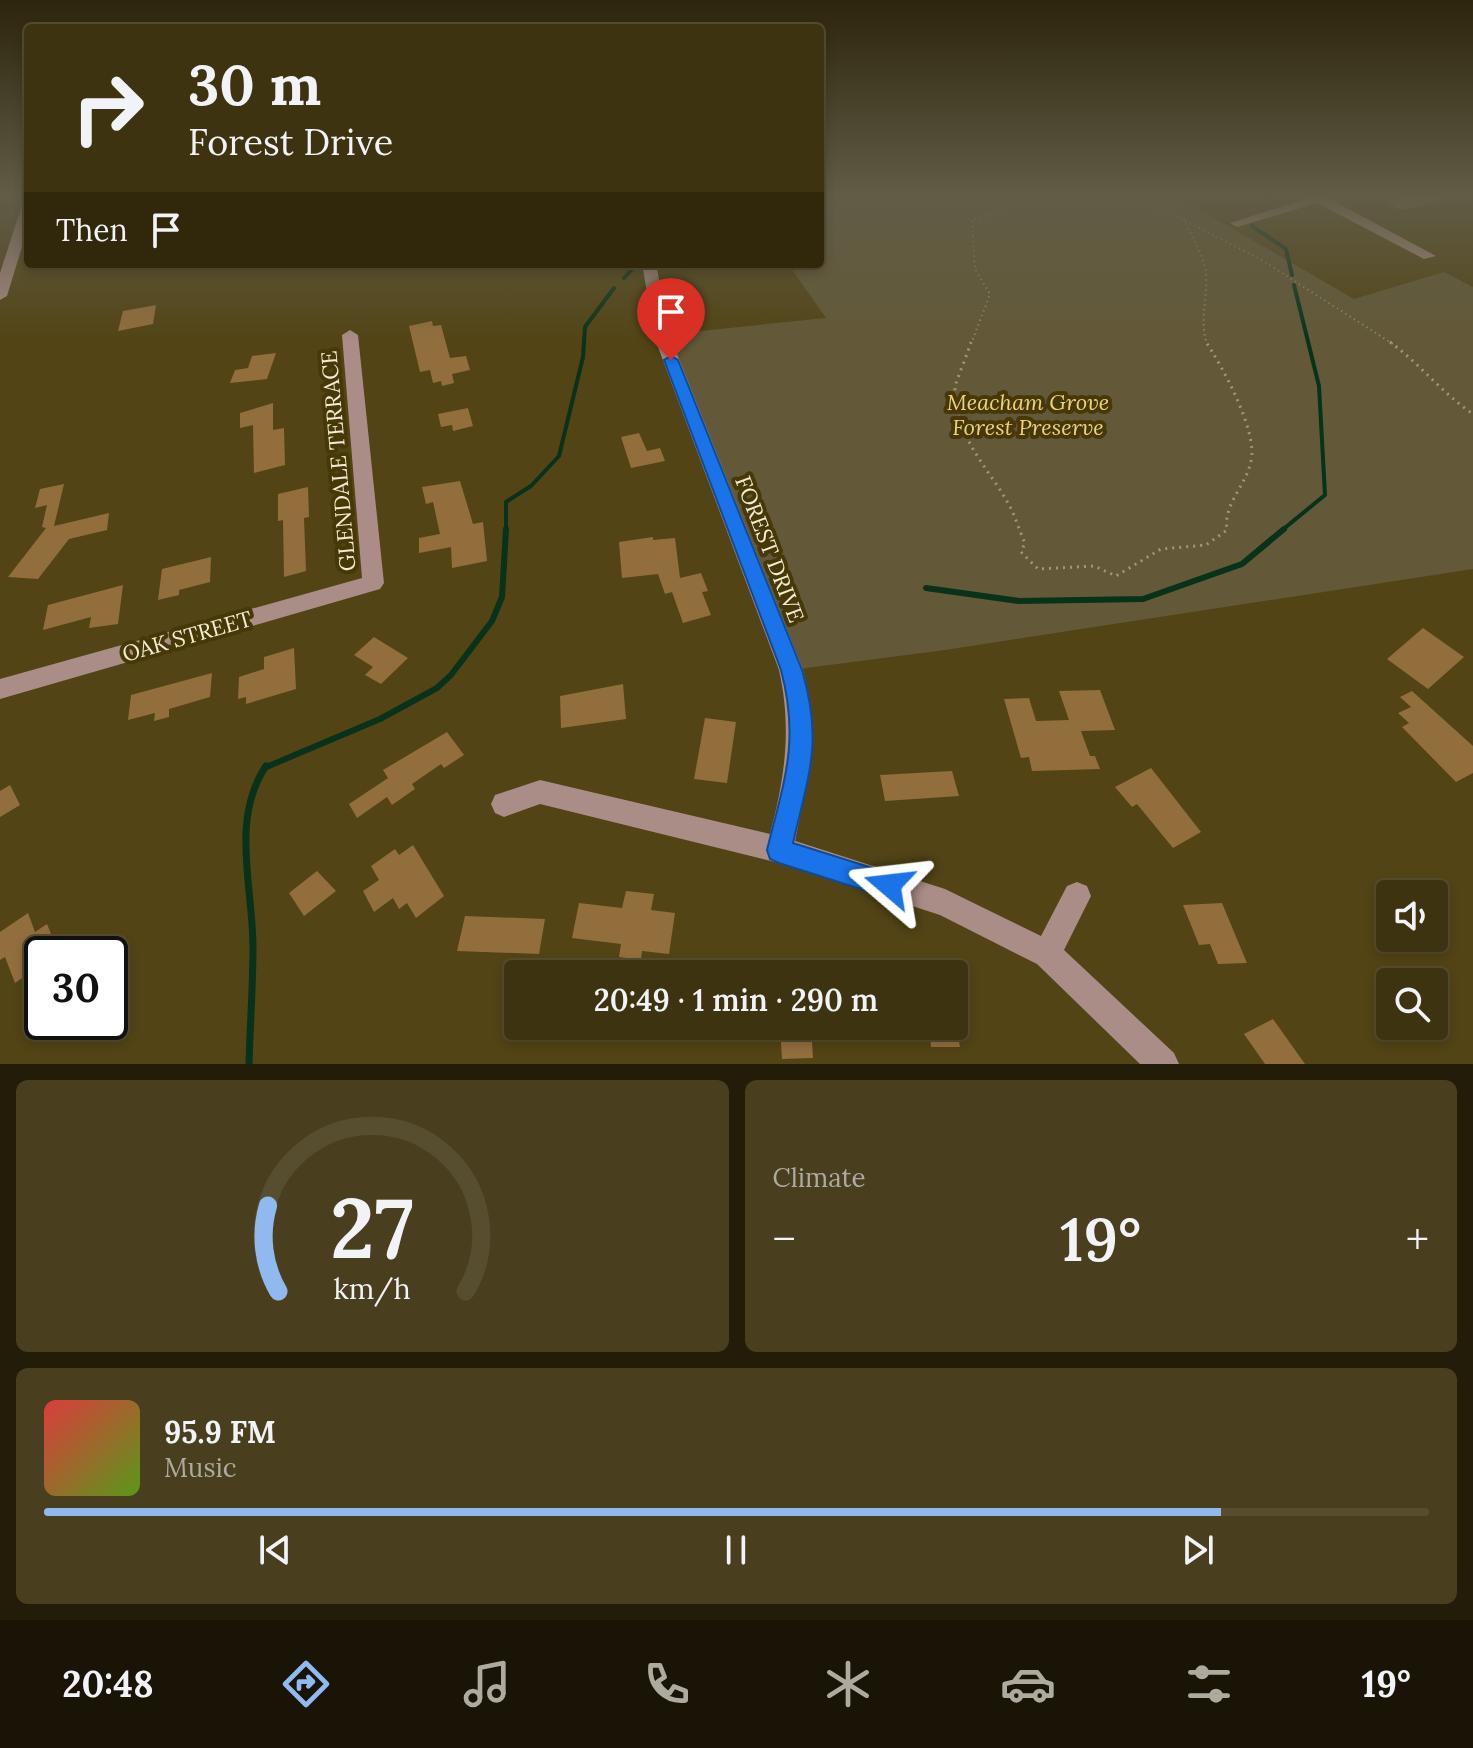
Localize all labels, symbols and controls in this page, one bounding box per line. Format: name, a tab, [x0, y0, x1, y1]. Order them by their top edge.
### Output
text: 30 m	[188, 49, 321, 120]
icon: right	[56, 56, 160, 160]
text: Forest Drive	[188, 119, 393, 165]
icon: arrive	[144, 208, 188, 252]
text: Then	[56, 211, 128, 249]
pin	[637, 278, 705, 360]
icon: arrive	[649, 290, 693, 334]
street label: GLENDALE TERRACE	[314, 350, 362, 572]
park label: Meacham Grove Forest Preserve	[947, 388, 1109, 441]
street label: FOREST DRIVE	[729, 472, 811, 626]
street label: OAK STREET	[119, 604, 255, 668]
position arrow	[847, 843, 931, 927]
map controls	[1376, 880, 1448, 1040]
button: sound	[1376, 880, 1448, 952]
speed limit sign: 30	[24, 936, 128, 1040]
button: search	[1376, 968, 1448, 1040]
text: 20:49 · 1 min · 290 m	[594, 981, 878, 1019]
text: Climate	[773, 1161, 866, 1194]
text: 27	[331, 1174, 414, 1281]
text: 19°	[1060, 1201, 1142, 1277]
text: −	[773, 1211, 796, 1267]
text: +	[1406, 1211, 1429, 1267]
text: km/h	[334, 1270, 411, 1307]
text: 95.9 FM	[164, 1413, 276, 1451]
text: Music	[164, 1451, 237, 1484]
icon: previous	[253, 1528, 297, 1572]
icon: pause	[714, 1528, 758, 1572]
icon: next	[1176, 1528, 1220, 1572]
icon: directions	[278, 1656, 334, 1712]
icon: music	[459, 1656, 515, 1712]
icon: phone	[639, 1656, 695, 1712]
icon: climate	[820, 1656, 876, 1712]
icon: car	[1000, 1656, 1056, 1712]
icon: filters	[1181, 1656, 1237, 1712]
text: 20:48	[62, 1661, 154, 1707]
text: 19°	[1362, 1661, 1411, 1707]

